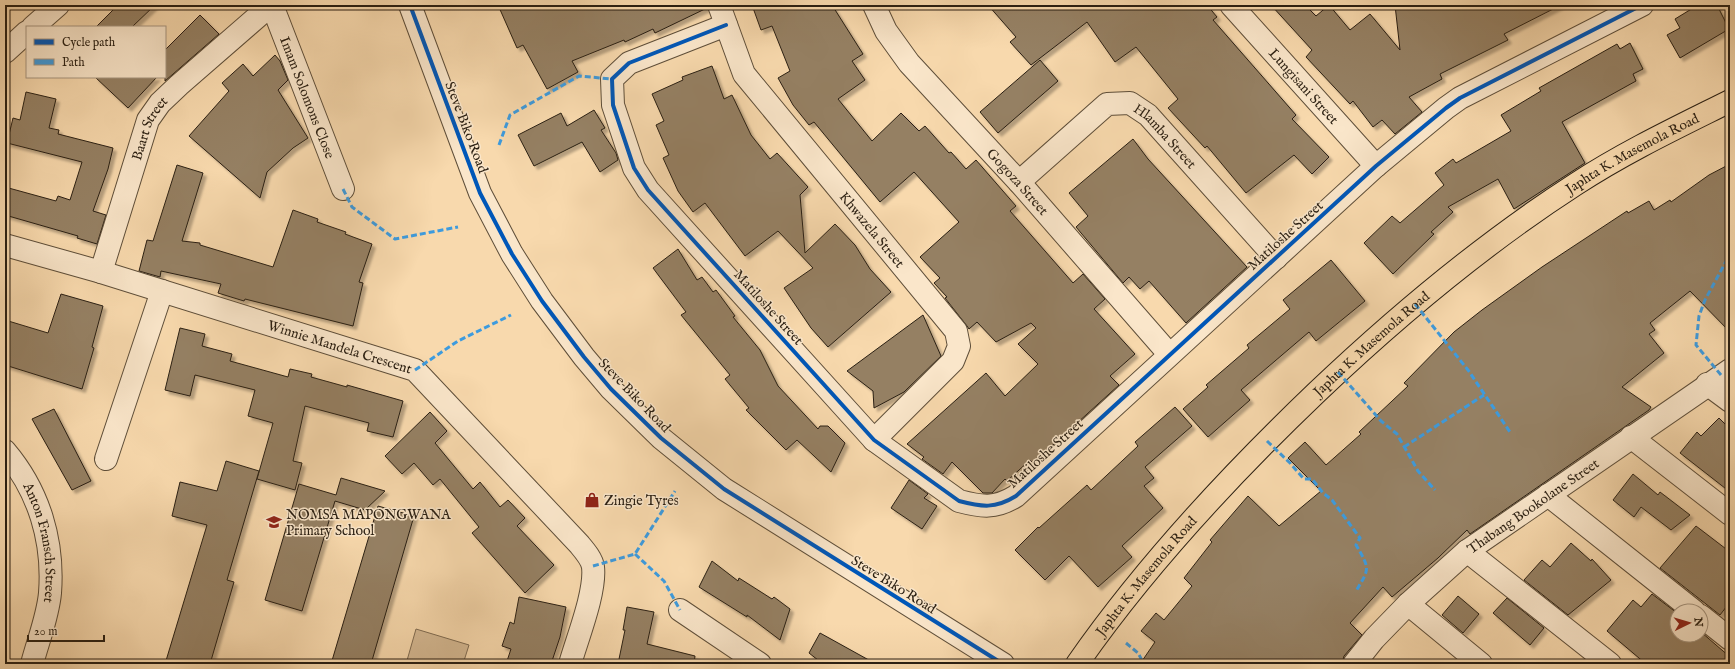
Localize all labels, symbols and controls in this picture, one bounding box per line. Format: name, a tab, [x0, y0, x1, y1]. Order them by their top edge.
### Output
legend	[26, 26, 166, 78]
street label: Imam Solomons Close	[275, 34, 339, 162]
text: Cycle path	[62, 35, 116, 51]
street label: Lungisani Street	[1264, 45, 1342, 129]
text: Path	[62, 55, 85, 70]
street label: Steve Biko Road	[440, 79, 492, 176]
street label: Baart Street	[128, 92, 172, 163]
street label: Hlamba Street	[1130, 100, 1200, 173]
street label: Japhta K. Masemola Road	[1561, 110, 1703, 199]
street label: Gogoza Street	[982, 145, 1052, 220]
street label: Khwazela Street	[835, 188, 908, 272]
street label: Matiloshe Street	[1244, 197, 1327, 274]
street label: Matiloshe Street	[730, 266, 807, 349]
street label: Japhta K. Masemola Road	[1308, 287, 1434, 402]
street label: Winnie Mandela Crescent	[265, 317, 414, 379]
street label: Steve Biko Road	[594, 355, 675, 437]
street label: Matiloshe Street	[1004, 415, 1087, 492]
street label: Thabang Bookolane Street	[1464, 455, 1603, 558]
street label: Anton Fransch Street	[18, 479, 59, 604]
shop icon: Zingie Tyres	[583, 491, 601, 509]
place label: Zingie Tyres	[604, 492, 679, 510]
place label: NOMSA MAPONGWANA Primary School	[286, 506, 451, 540]
street label: Japhta K. Masemola Road	[1091, 512, 1202, 642]
school or university icon: NOMSA MAPONGWANA Primary School	[265, 513, 283, 531]
street label: Steve Biko Road	[848, 552, 940, 618]
north arrow	[1669, 603, 1709, 643]
text: N	[1690, 616, 1705, 628]
scale bar	[28, 617, 104, 643]
text: 20 m	[34, 624, 57, 639]

